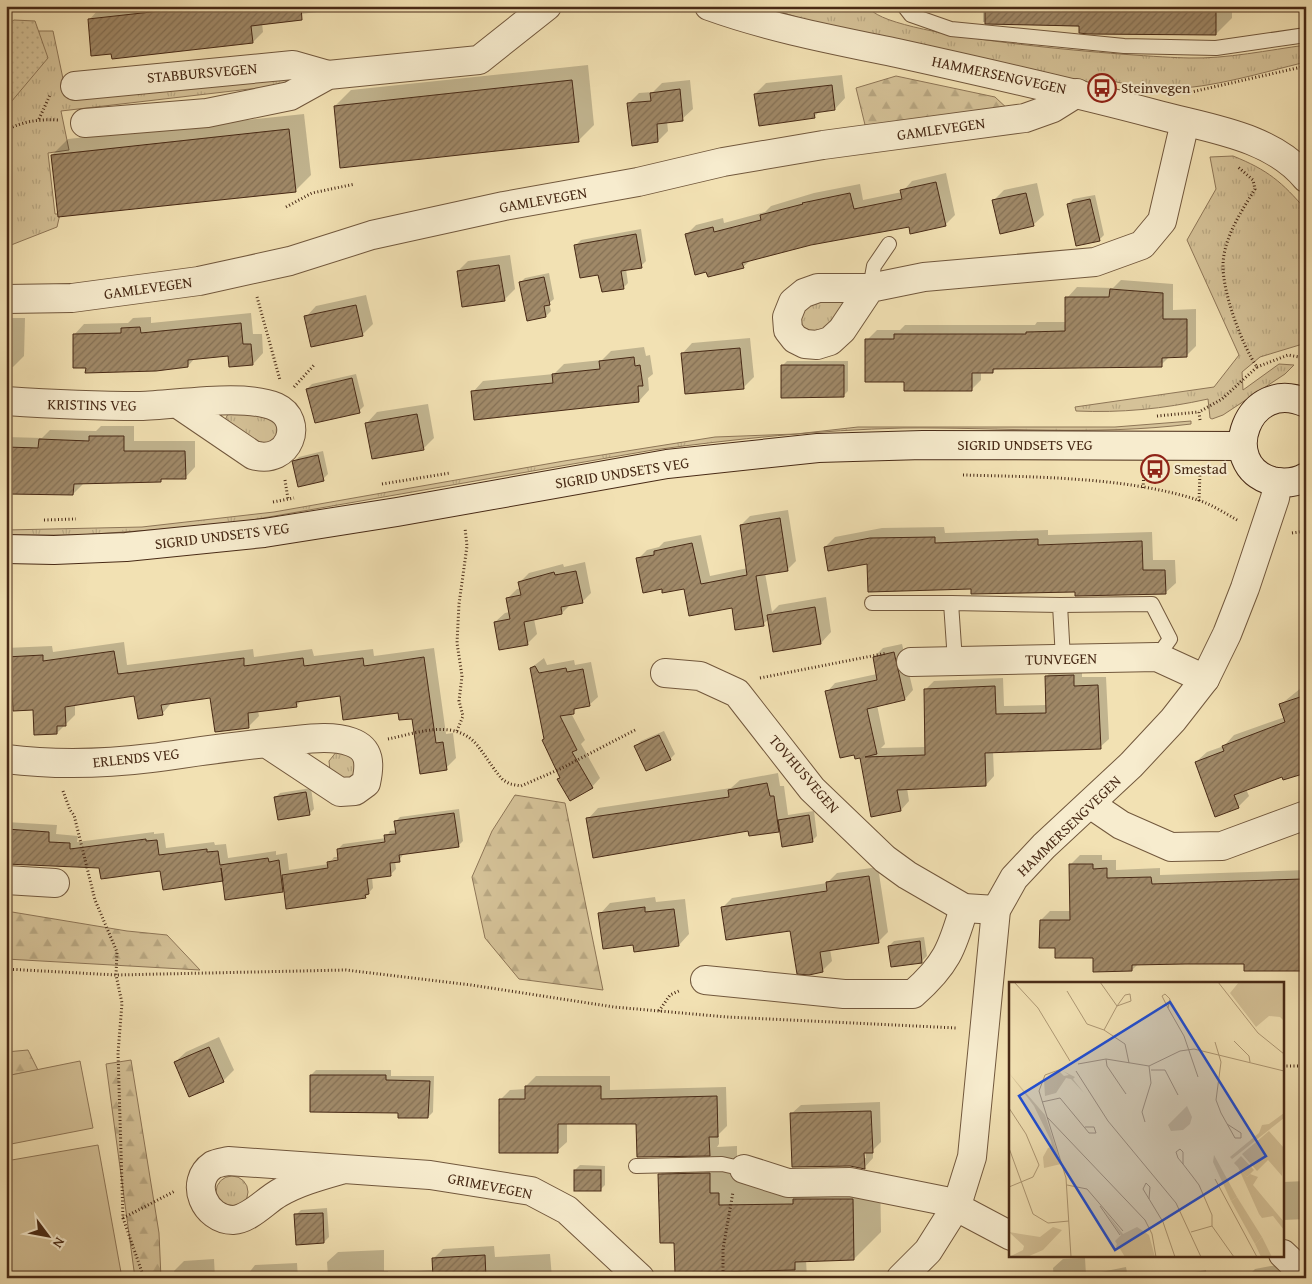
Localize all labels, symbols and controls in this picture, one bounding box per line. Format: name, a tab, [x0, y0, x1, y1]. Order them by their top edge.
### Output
street label: HAMMERSENGVEGEN	[930, 50, 1069, 99]
street label: STABBURSVEGEN	[146, 57, 258, 88]
bus stop icon: Steinvegen	[1087, 73, 1117, 103]
place label: Steinvegen	[1121, 77, 1191, 98]
street label: GAMLEVEGEN	[896, 112, 987, 145]
street label: GAMLEVEGEN	[497, 181, 589, 218]
street label: GAMLEVEGEN	[103, 271, 194, 304]
street label: KRISTINS VEG	[47, 393, 137, 416]
street label: SIGRID UNDSETS VEG	[957, 434, 1093, 455]
street label: SIGRID UNDSETS VEG	[553, 452, 691, 493]
bus stop icon: Smestad	[1140, 454, 1170, 484]
place label: Smestad	[1174, 458, 1227, 479]
street label: SIGRID UNDSETS VEG	[153, 517, 291, 554]
street label: TUNVEGEN	[1025, 647, 1097, 670]
street label: TOVHUSVEGEN	[764, 730, 844, 818]
street label: ERLENDS VEG	[92, 743, 180, 772]
street label: HAMMERSENGVEGEN	[1012, 770, 1125, 881]
inset map	[1009, 982, 1284, 1256]
street label: GRIMEVEGEN	[446, 1167, 534, 1204]
north arrow	[22, 1212, 72, 1262]
text: N	[48, 1234, 70, 1253]

